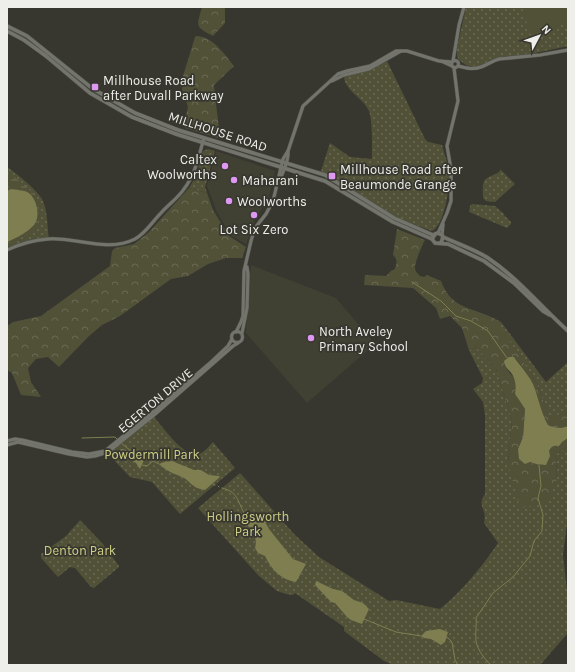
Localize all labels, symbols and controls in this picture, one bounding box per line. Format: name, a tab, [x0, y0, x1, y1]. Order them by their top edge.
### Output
north arrow	[519, 16, 559, 56]
text: N	[539, 23, 554, 37]
place label: Millhouse Road after Duvall Parkway	[103, 73, 223, 103]
marker: Millhouse Road after Duvall Parkway	[90, 82, 100, 92]
street label: MILLHOUSE ROAD	[167, 108, 269, 155]
place label: Caltex Woolworths	[147, 152, 217, 182]
marker: Caltex Woolworths	[220, 161, 230, 171]
place label: Millhouse Road after Beaumonde Grange	[340, 162, 463, 192]
marker: Millhouse Road after Beaumonde Grange	[327, 171, 337, 181]
place label: Maharani	[242, 173, 299, 188]
marker: Maharani	[229, 175, 239, 185]
place label: Woolworths	[237, 194, 307, 209]
marker: Woolworths	[224, 196, 234, 206]
marker: Lot Six Zero	[249, 210, 259, 220]
place label: Lot Six Zero	[220, 222, 288, 237]
place label: North Aveley Primary School	[319, 324, 408, 354]
marker: North Aveley Primary School	[306, 333, 316, 343]
street label: EGERTON DRIVE	[115, 365, 196, 436]
park label: Powdermill Park	[104, 447, 200, 462]
park label: Hollingsworth Park	[207, 509, 289, 539]
park label: Denton Park	[44, 543, 116, 558]

